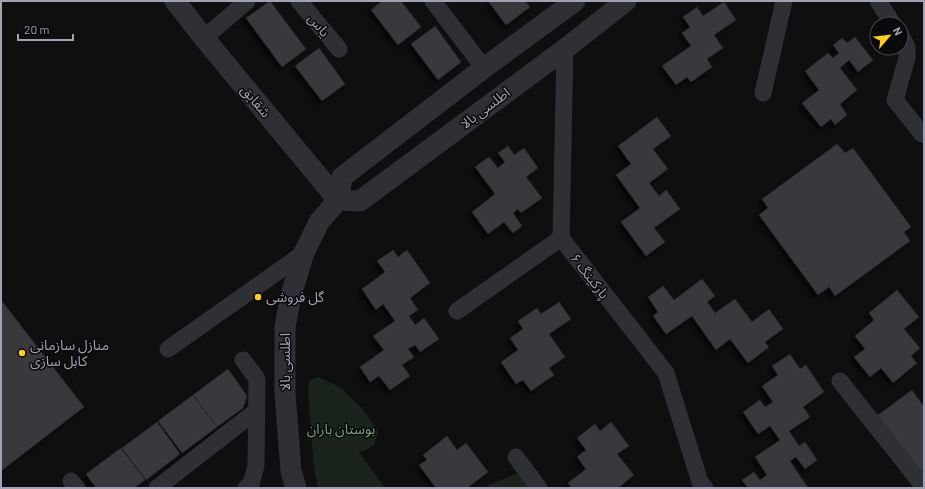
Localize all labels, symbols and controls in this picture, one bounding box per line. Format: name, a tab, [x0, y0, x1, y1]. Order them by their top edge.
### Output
street label: یاس	[304, 10, 334, 40]
scale bar	[18, 16, 73, 42]
north arrow	[869, 16, 909, 56]
text: 20 m	[24, 22, 50, 36]
text: N	[891, 25, 906, 37]
street label: شقایق	[236, 81, 275, 122]
street label: اطلسی بالا	[456, 83, 514, 133]
street label: پارکینگ ۶	[566, 250, 613, 303]
place label: گل فروشی	[266, 288, 324, 306]
marker: گل فروشی	[253, 292, 263, 302]
street label: اطلسی بالا	[276, 333, 294, 391]
place label: منازل سازمانی کابل سازی	[30, 336, 109, 370]
marker: منازل سازمانی کابل سازی	[17, 348, 27, 358]
park label: بوستان باران	[307, 420, 376, 438]

